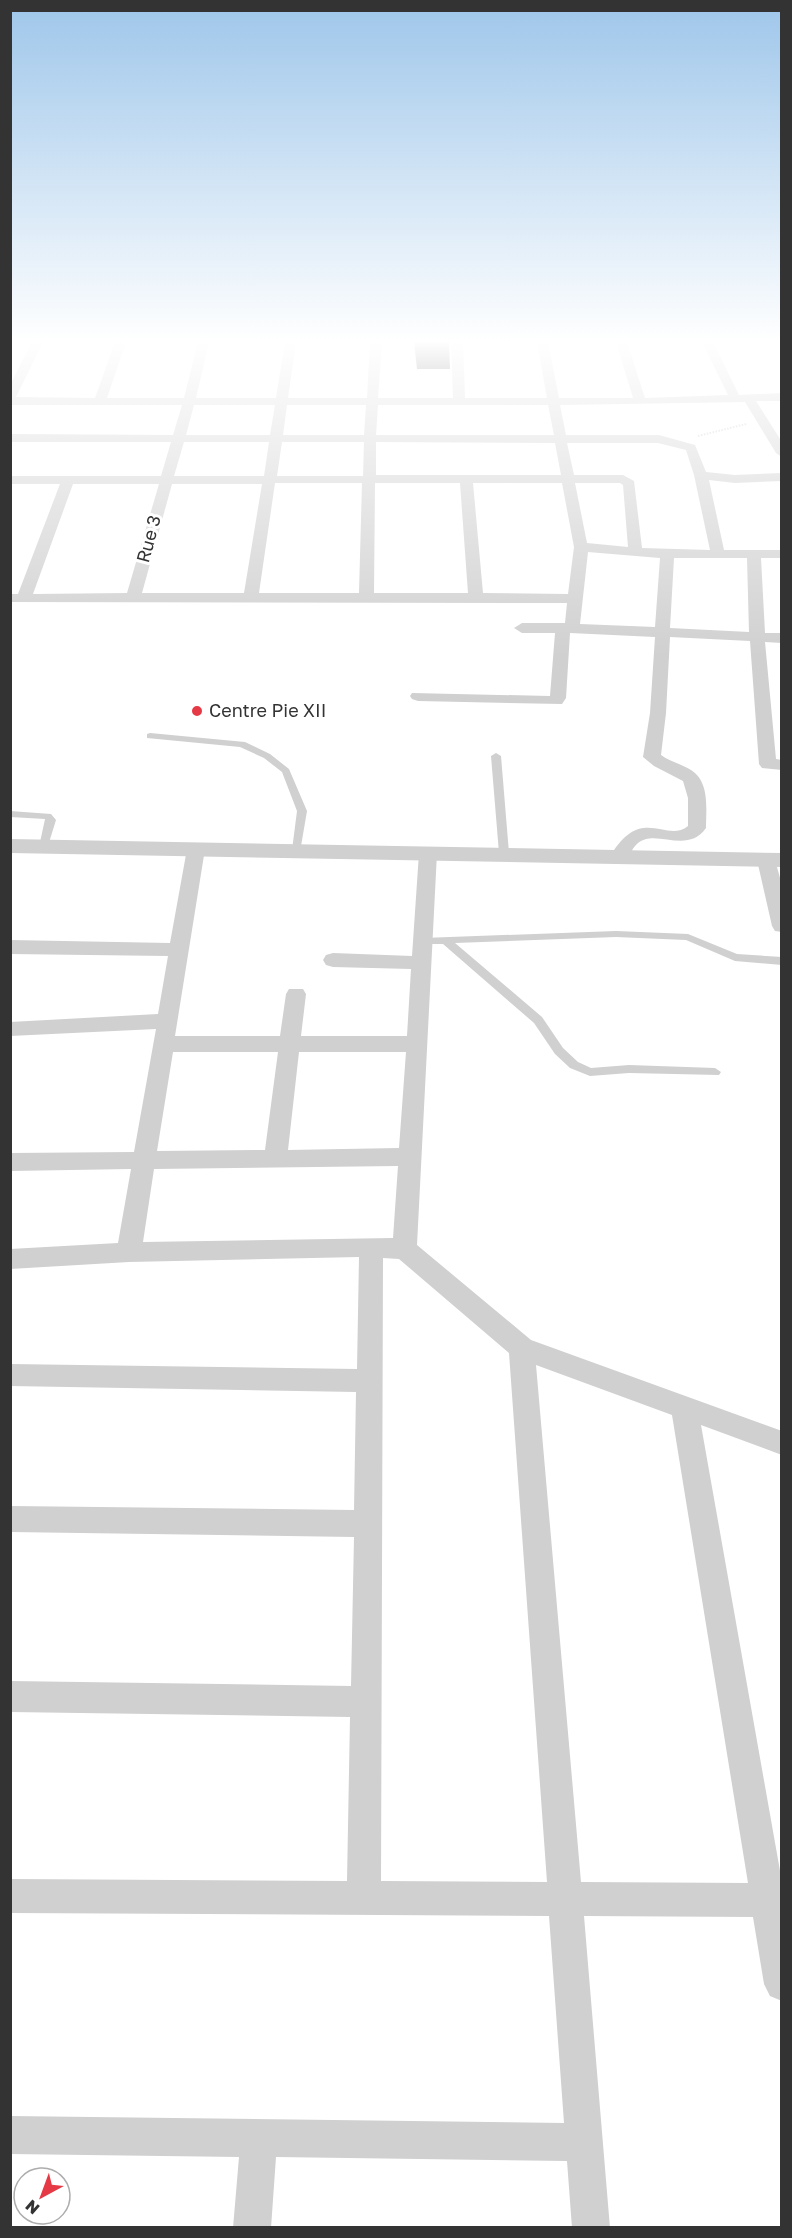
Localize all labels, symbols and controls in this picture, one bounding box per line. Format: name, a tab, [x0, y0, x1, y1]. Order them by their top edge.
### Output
street label: Rue 3	[131, 513, 165, 565]
place label: Centre Pie XII	[209, 699, 326, 721]
marker: Centre Pie XII	[190, 704, 204, 718]
north arrow	[12, 2166, 72, 2226]
text: N	[21, 2196, 43, 2219]

